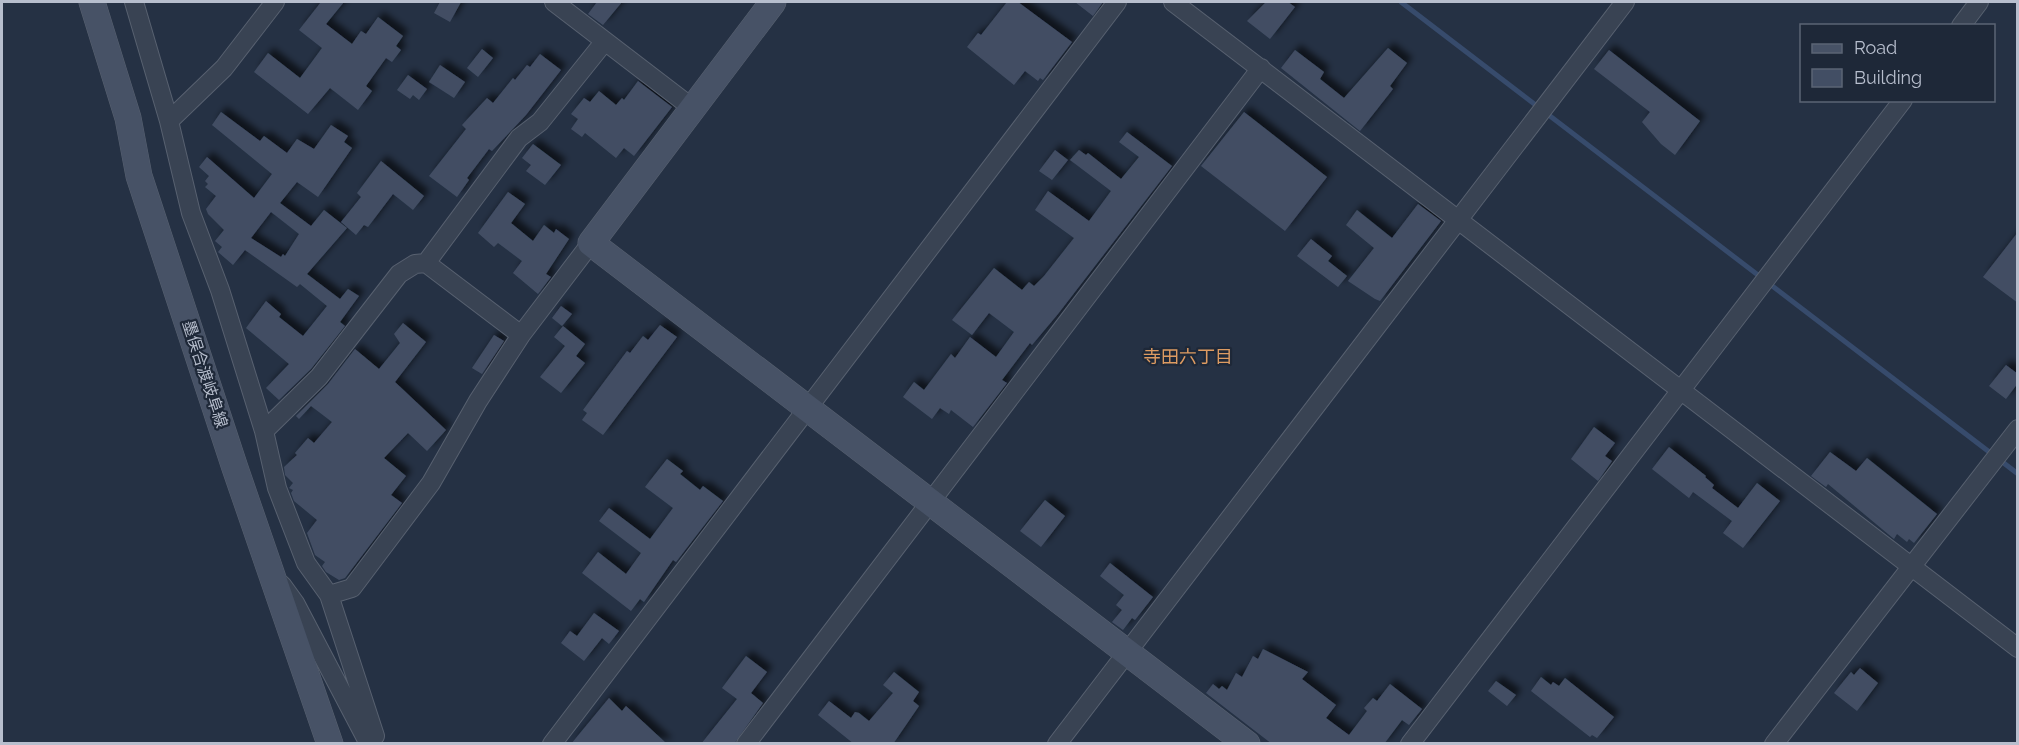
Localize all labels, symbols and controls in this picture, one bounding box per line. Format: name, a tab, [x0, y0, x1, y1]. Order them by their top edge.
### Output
legend	[1800, 24, 1995, 102]
text: Road	[1854, 37, 1897, 58]
text: Building	[1854, 67, 1922, 88]
street label: 墨俣合渡岐阜線	[179, 318, 231, 430]
district label: 寺田六丁目	[1143, 346, 1233, 367]

